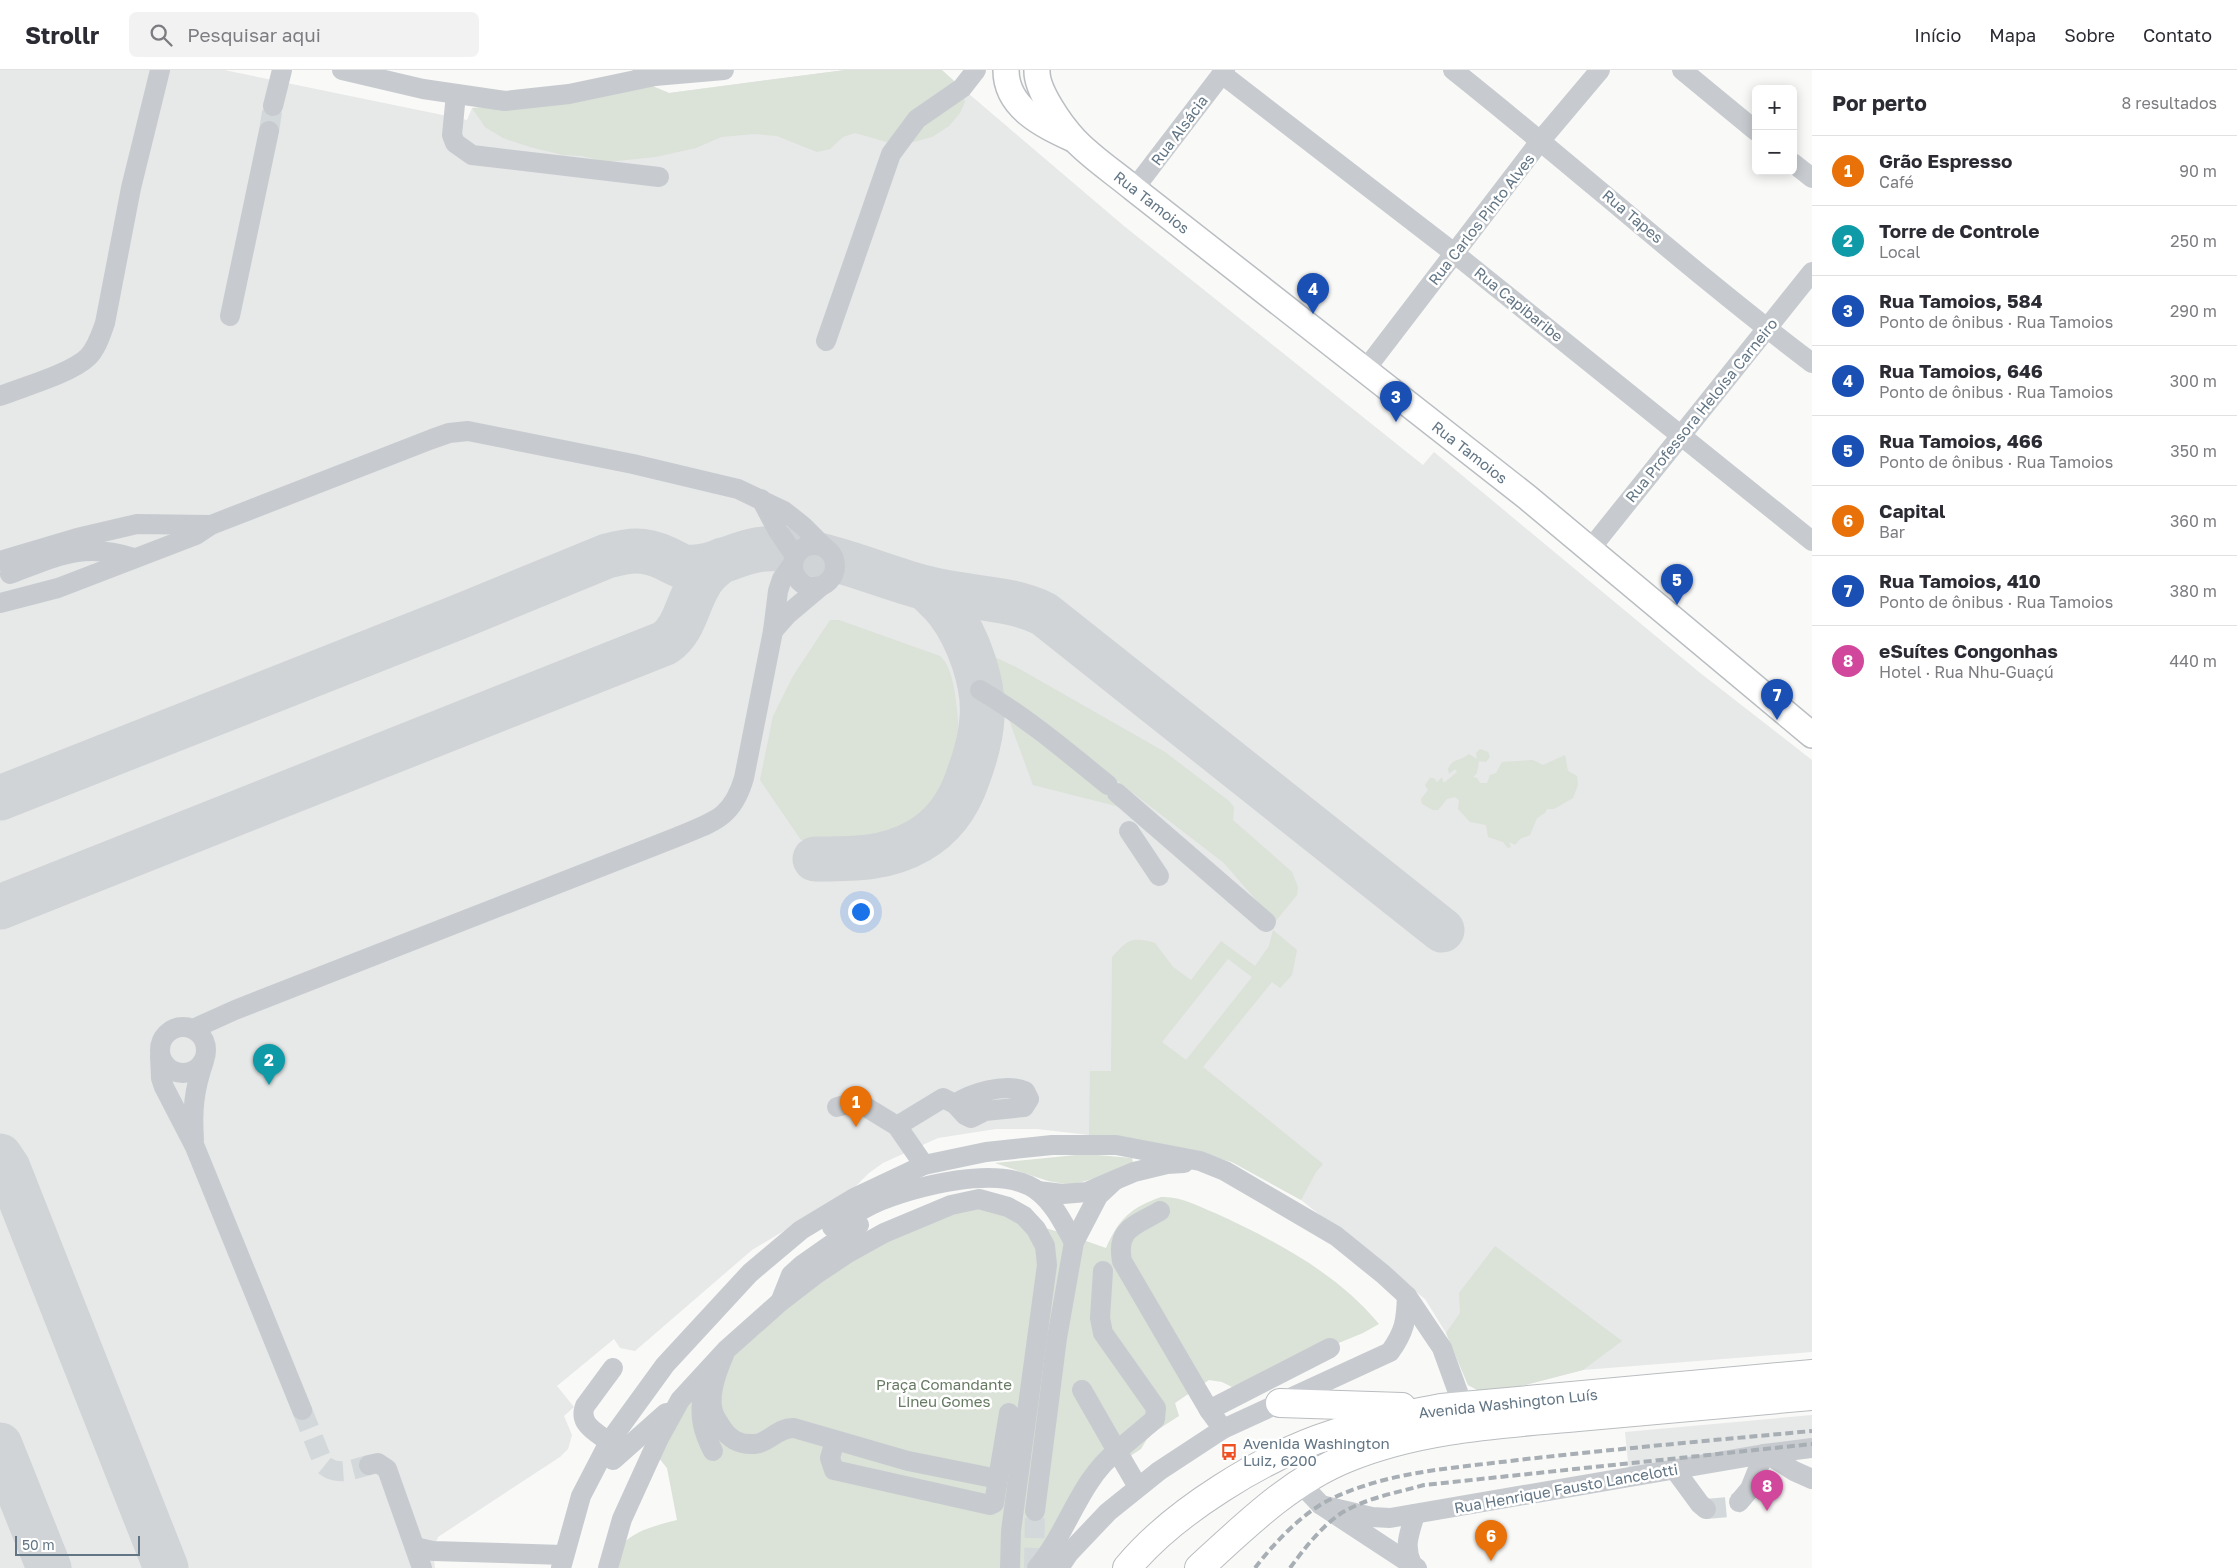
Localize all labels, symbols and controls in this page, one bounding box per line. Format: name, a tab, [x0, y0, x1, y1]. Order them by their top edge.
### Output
search box	[129, 12, 479, 57]
text: Strollr	[25, 20, 99, 49]
icon: search	[147, 21, 175, 49]
text: Pesquisar aqui	[187, 23, 321, 46]
text: Início	[1914, 24, 1961, 46]
text: Mapa	[1989, 24, 2036, 46]
text: Sobre	[2064, 24, 2115, 46]
text: Contato	[2143, 24, 2212, 46]
map controls	[1752, 85, 1797, 175]
button: +	[1752, 85, 1797, 130]
text: Por perto	[1832, 90, 1927, 116]
street label: Rua Alsácia	[1147, 91, 1211, 169]
text: 8 resultados	[2122, 93, 2217, 113]
button: −	[1752, 130, 1797, 175]
text: Grão Espresso	[1879, 149, 2012, 172]
street label: Rua Carlos Pinto Alves	[1424, 150, 1538, 288]
text: 1	[1844, 161, 1852, 181]
text: 90 m	[2179, 161, 2217, 181]
street label: Rua Tamoios	[1111, 167, 1193, 237]
text: Café	[1879, 172, 1914, 192]
street label: Rua Tapes	[1599, 185, 1667, 247]
text: Torre de Controle	[1879, 219, 2039, 242]
text: 2	[1843, 231, 1853, 251]
text: 250 m	[2170, 231, 2217, 251]
text: Local	[1879, 242, 1920, 262]
street label: Rua Capibaribe	[1471, 263, 1567, 345]
pin: 4	[1297, 273, 1329, 314]
text: Rua Tamoios, 584	[1879, 289, 2043, 312]
text: 3	[1843, 301, 1853, 321]
text: 290 m	[2170, 301, 2217, 321]
text: Ponto de ônibus · Rua Tamoios	[1879, 312, 2113, 332]
street label: Rua Professora Heloísa Carneiro	[1621, 314, 1781, 506]
text: Rua Tamoios, 646	[1879, 359, 2043, 382]
text: 4	[1843, 371, 1853, 391]
text: 300 m	[2170, 371, 2217, 391]
pin: 3	[1380, 381, 1412, 422]
text: Ponto de ônibus · Rua Tamoios	[1879, 382, 2113, 402]
street label: Rua Tamoios	[1429, 417, 1511, 487]
text: Rua Tamoios, 466	[1879, 429, 2043, 452]
text: 5	[1843, 441, 1853, 461]
text: 350 m	[2170, 441, 2217, 461]
text: Ponto de ônibus · Rua Tamoios	[1879, 452, 2113, 472]
text: Capital	[1879, 499, 1945, 522]
text: 6	[1843, 511, 1853, 531]
text: 360 m	[2170, 511, 2217, 531]
text: Bar	[1879, 522, 1905, 542]
pin: 5	[1661, 564, 1693, 605]
text: Rua Tamoios, 410	[1879, 569, 2041, 592]
text: 7	[1844, 581, 1852, 601]
text: 380 m	[2170, 581, 2217, 601]
text: Ponto de ônibus · Rua Tamoios	[1879, 592, 2113, 612]
text: eSuítes Congonhas	[1879, 639, 2058, 662]
text: 8	[1843, 651, 1853, 671]
text: 440 m	[2169, 651, 2217, 671]
text: Hotel · Rua Nhu-Guaçú	[1879, 662, 2054, 682]
pin: 7	[1761, 679, 1793, 720]
your location	[848, 899, 874, 925]
pin: 2	[253, 1044, 285, 1085]
pin: 1	[840, 1086, 872, 1127]
park label: Praça Comandante Lineu Gomes	[876, 1375, 1012, 1410]
street label: Avenida Washington Luís	[1418, 1385, 1598, 1421]
place label: Avenida Washington Luiz, 6200	[1243, 1434, 1390, 1469]
bus stop icon: Avenida Washington Luiz, 6200	[1219, 1442, 1239, 1462]
street label: Rua Henrique Fausto Lancelotti	[1453, 1459, 1679, 1517]
pin: 8	[1751, 1470, 1783, 1511]
pin: 6	[1475, 1520, 1507, 1561]
scale bar	[15, 1533, 140, 1556]
text: 50 m	[22, 1536, 55, 1553]

